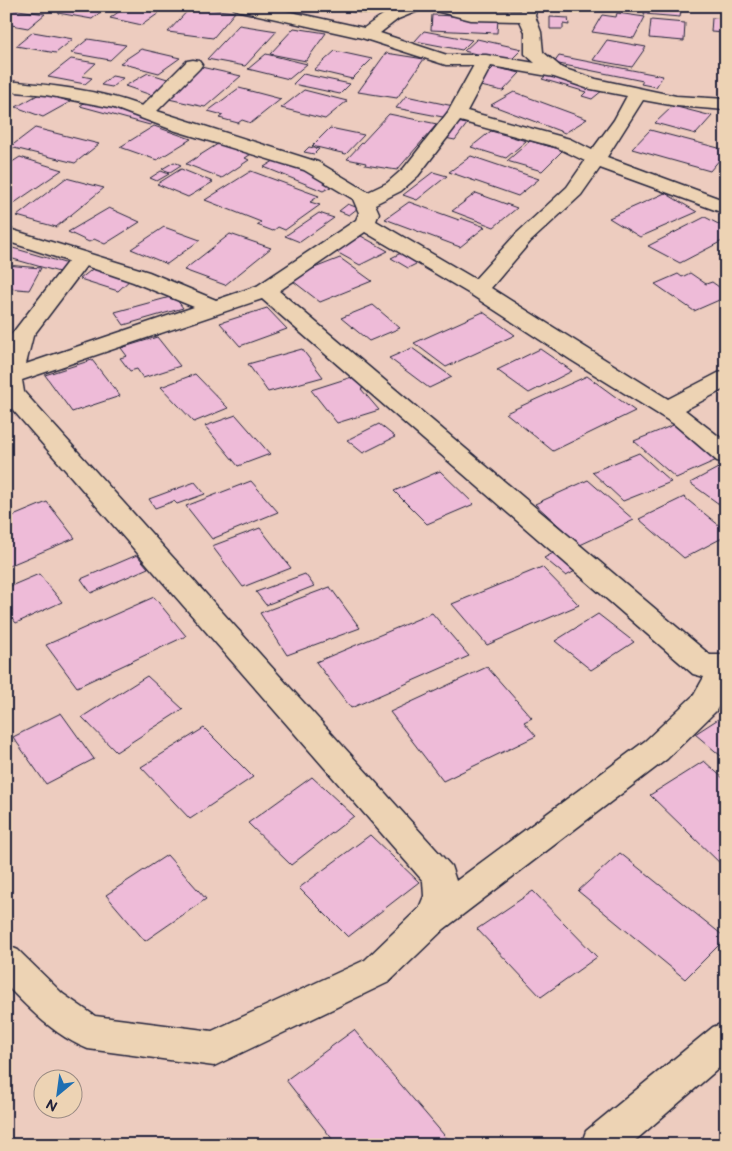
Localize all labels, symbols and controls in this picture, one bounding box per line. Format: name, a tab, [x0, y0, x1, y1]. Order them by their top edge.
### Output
north arrow	[32, 1068, 82, 1118]
text: N	[43, 1095, 61, 1115]

